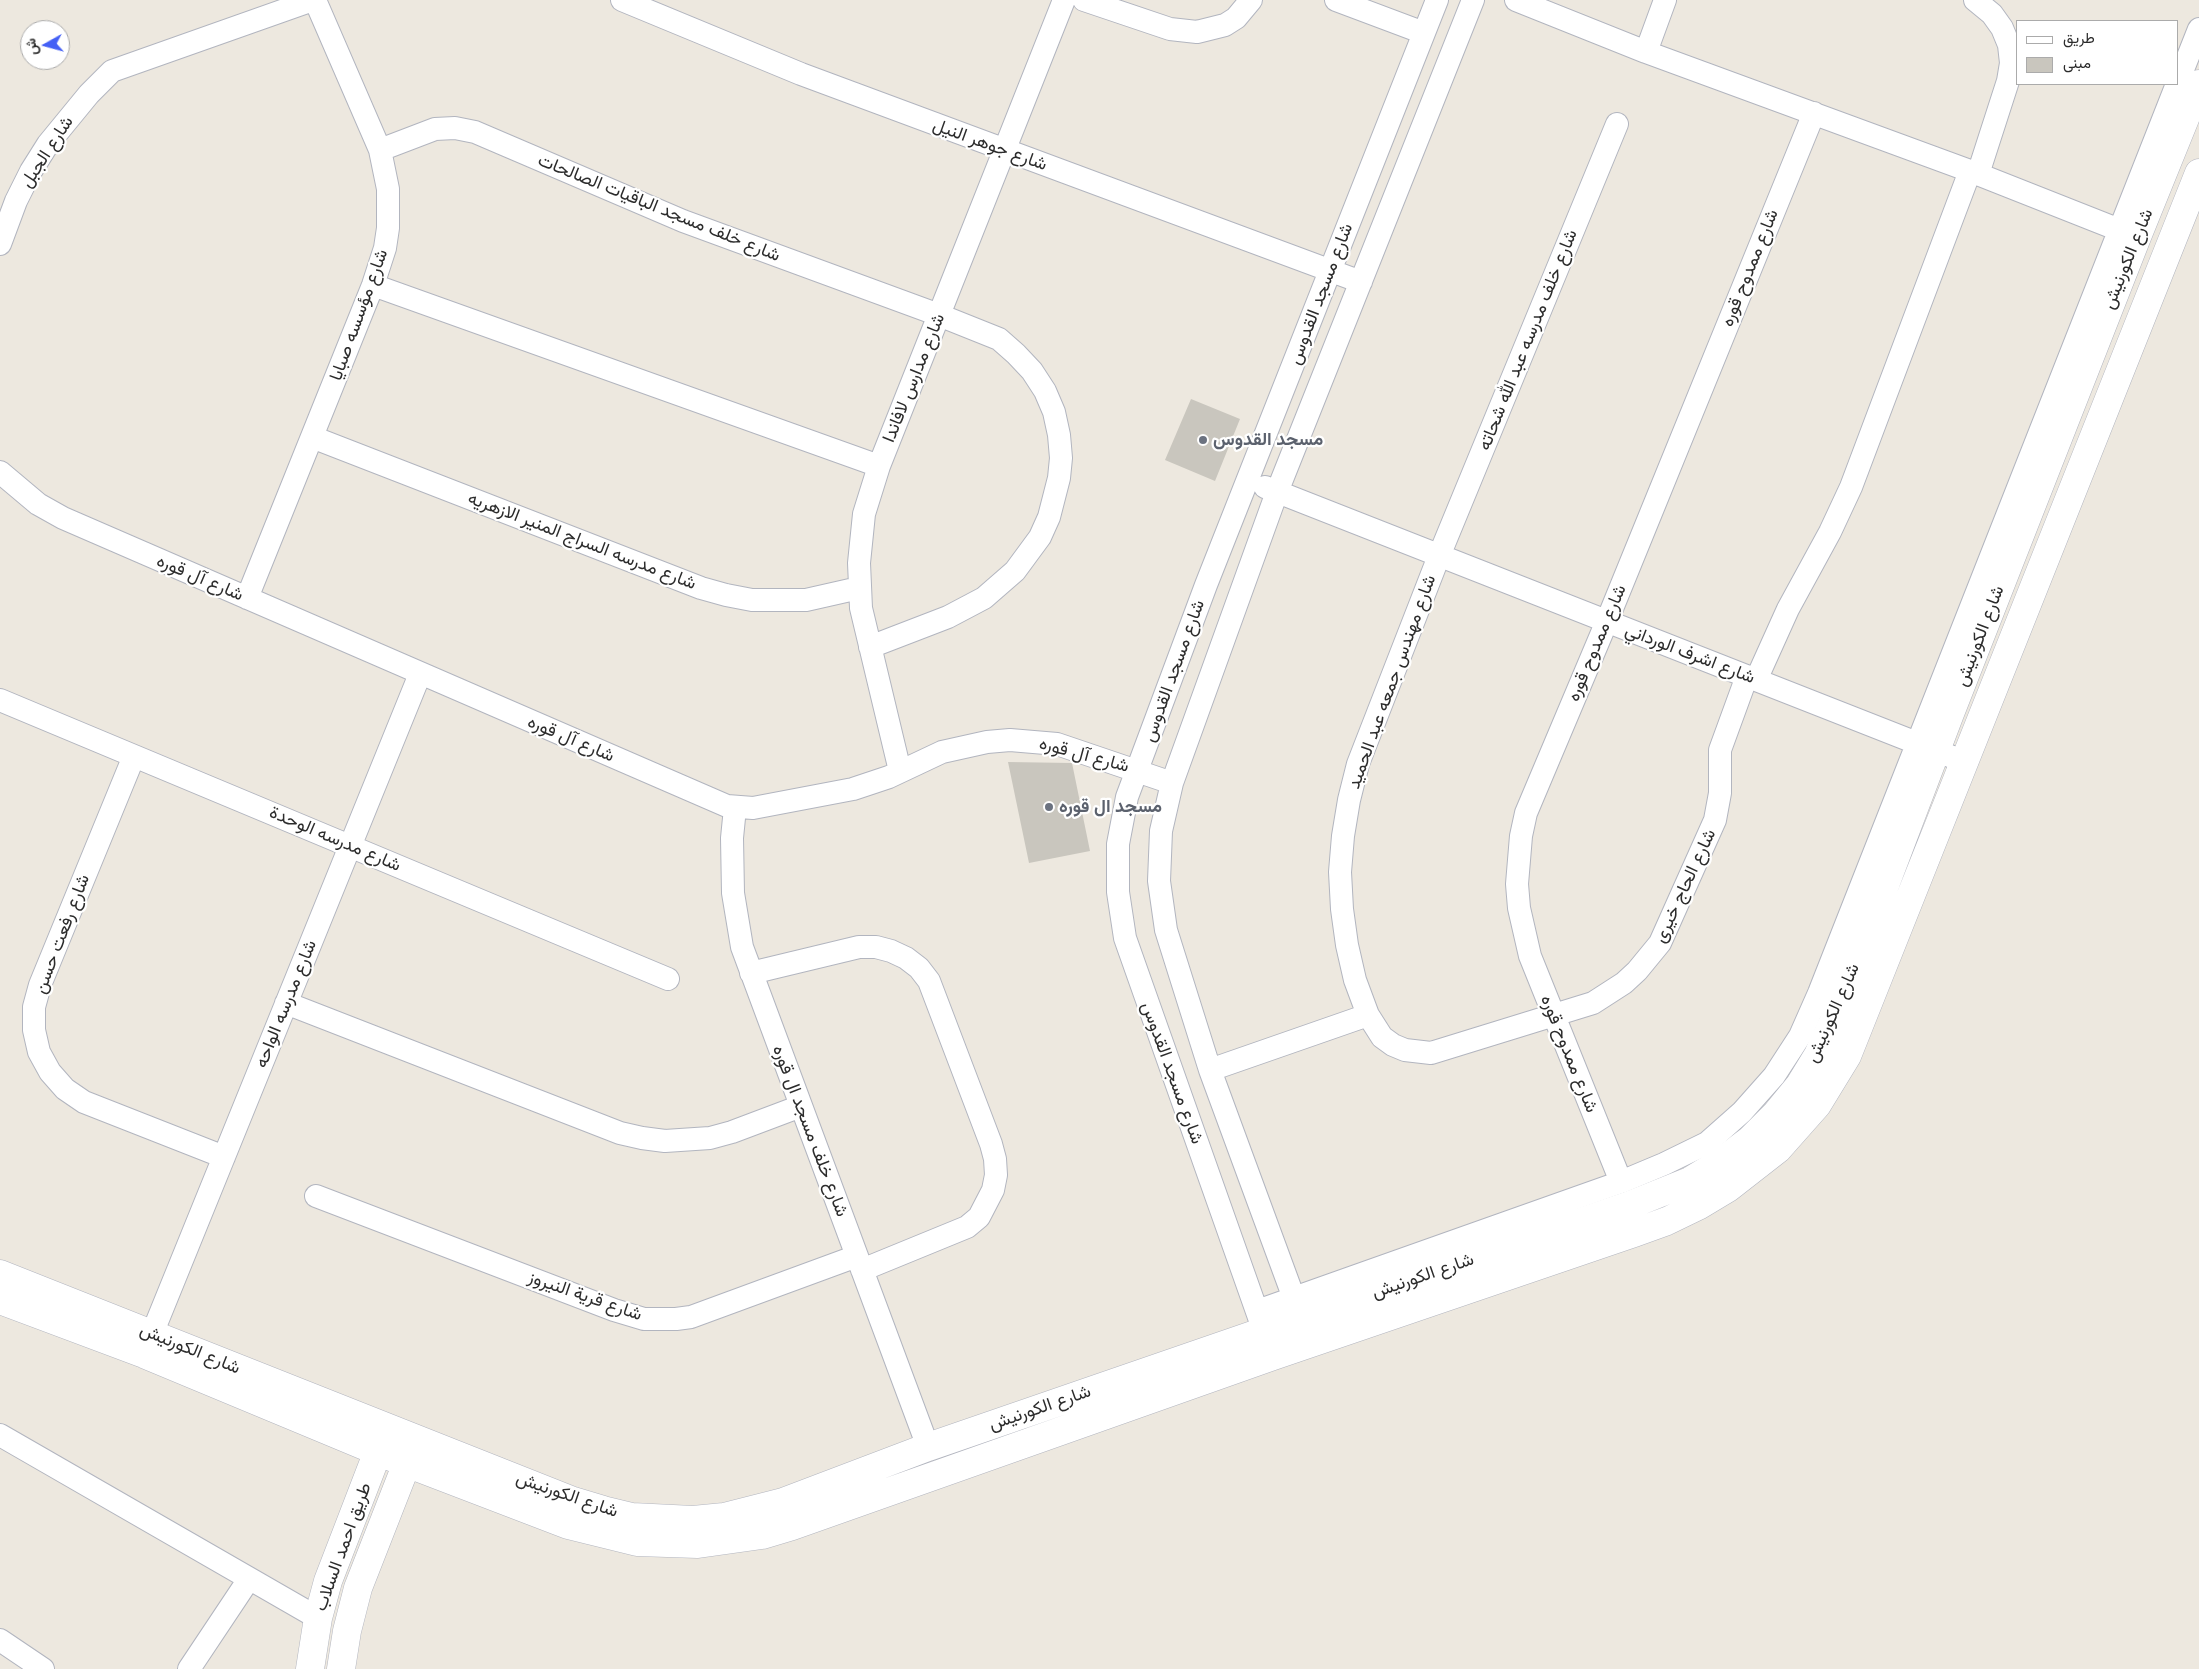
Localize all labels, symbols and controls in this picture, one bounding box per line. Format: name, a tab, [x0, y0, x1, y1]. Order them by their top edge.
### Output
north arrow	[20, 20, 70, 70]
legend	[2016, 20, 2179, 85]
text: طريق	[2063, 28, 2095, 47]
text: ش	[21, 37, 41, 56]
text: مبنى	[2063, 53, 2091, 72]
street label: شارع الجبل	[16, 112, 78, 192]
street label: شارع جوهر النيل	[930, 114, 1050, 176]
street label: شارع خلف مسجد الباقيات الصالحات	[535, 149, 783, 267]
street label: شارع ممدوح قوره	[1717, 206, 1783, 330]
street label: شارع الكورنيش	[2098, 206, 2158, 312]
street label: شارع مسجد القدوس	[1284, 220, 1358, 368]
street label: شارع خلف مدرسه عبد الله شحاته	[1474, 226, 1582, 454]
street label: شارع مؤسسه صبايا	[325, 246, 393, 384]
street label: شارع مدارس لافاندا	[878, 310, 950, 446]
place label: مسجد القدوس	[1213, 429, 1323, 451]
marker: مسجد القدوس	[1197, 434, 1209, 446]
street label: شارع مدرسه السراج المنير الازهريه	[465, 487, 699, 595]
street label: شارع آل قوره	[153, 550, 247, 606]
street label: شارع مهندس جمعه عبد الحميد	[1343, 572, 1441, 792]
street label: شارع ممدوح قوره	[1563, 581, 1631, 705]
street label: شارع الكورنيش	[1951, 582, 2009, 690]
street label: شارع مسجد القدوس	[1138, 597, 1210, 745]
street label: شارع اشرف الورداني	[1622, 619, 1758, 689]
street label: شارع آل قوره	[524, 711, 618, 767]
street label: شارع آل قوره	[1037, 733, 1131, 777]
place label: مسجد ال قوره	[1059, 796, 1162, 818]
marker: مسجد ال قوره	[1043, 801, 1055, 813]
street label: شارع مدرسه الوحدة	[266, 802, 404, 876]
street label: شارع الحاج خيرى	[1649, 826, 1721, 946]
street label: شارع رفعت حسن	[29, 871, 95, 997]
street label: شارع مدرسه الواحه	[250, 937, 322, 1071]
street label: شارع الكورنيش	[1801, 960, 1865, 1066]
street label: شارع ممدوح قوره	[1536, 992, 1602, 1116]
street label: شارع مسجد القدوس	[1136, 999, 1208, 1147]
street label: شارع خلف مسجد ال قوره	[767, 1042, 853, 1220]
street label: شارع الكورنيش	[1369, 1248, 1477, 1304]
street label: شارع قرية النيروز	[525, 1266, 645, 1326]
street label: شارع الكورنيش	[137, 1319, 243, 1379]
street label: شارع الكورنيش	[986, 1380, 1094, 1436]
street label: شارع الكورنيش	[513, 1467, 621, 1523]
street label: طريق احمد السلاب	[310, 1480, 376, 1614]

